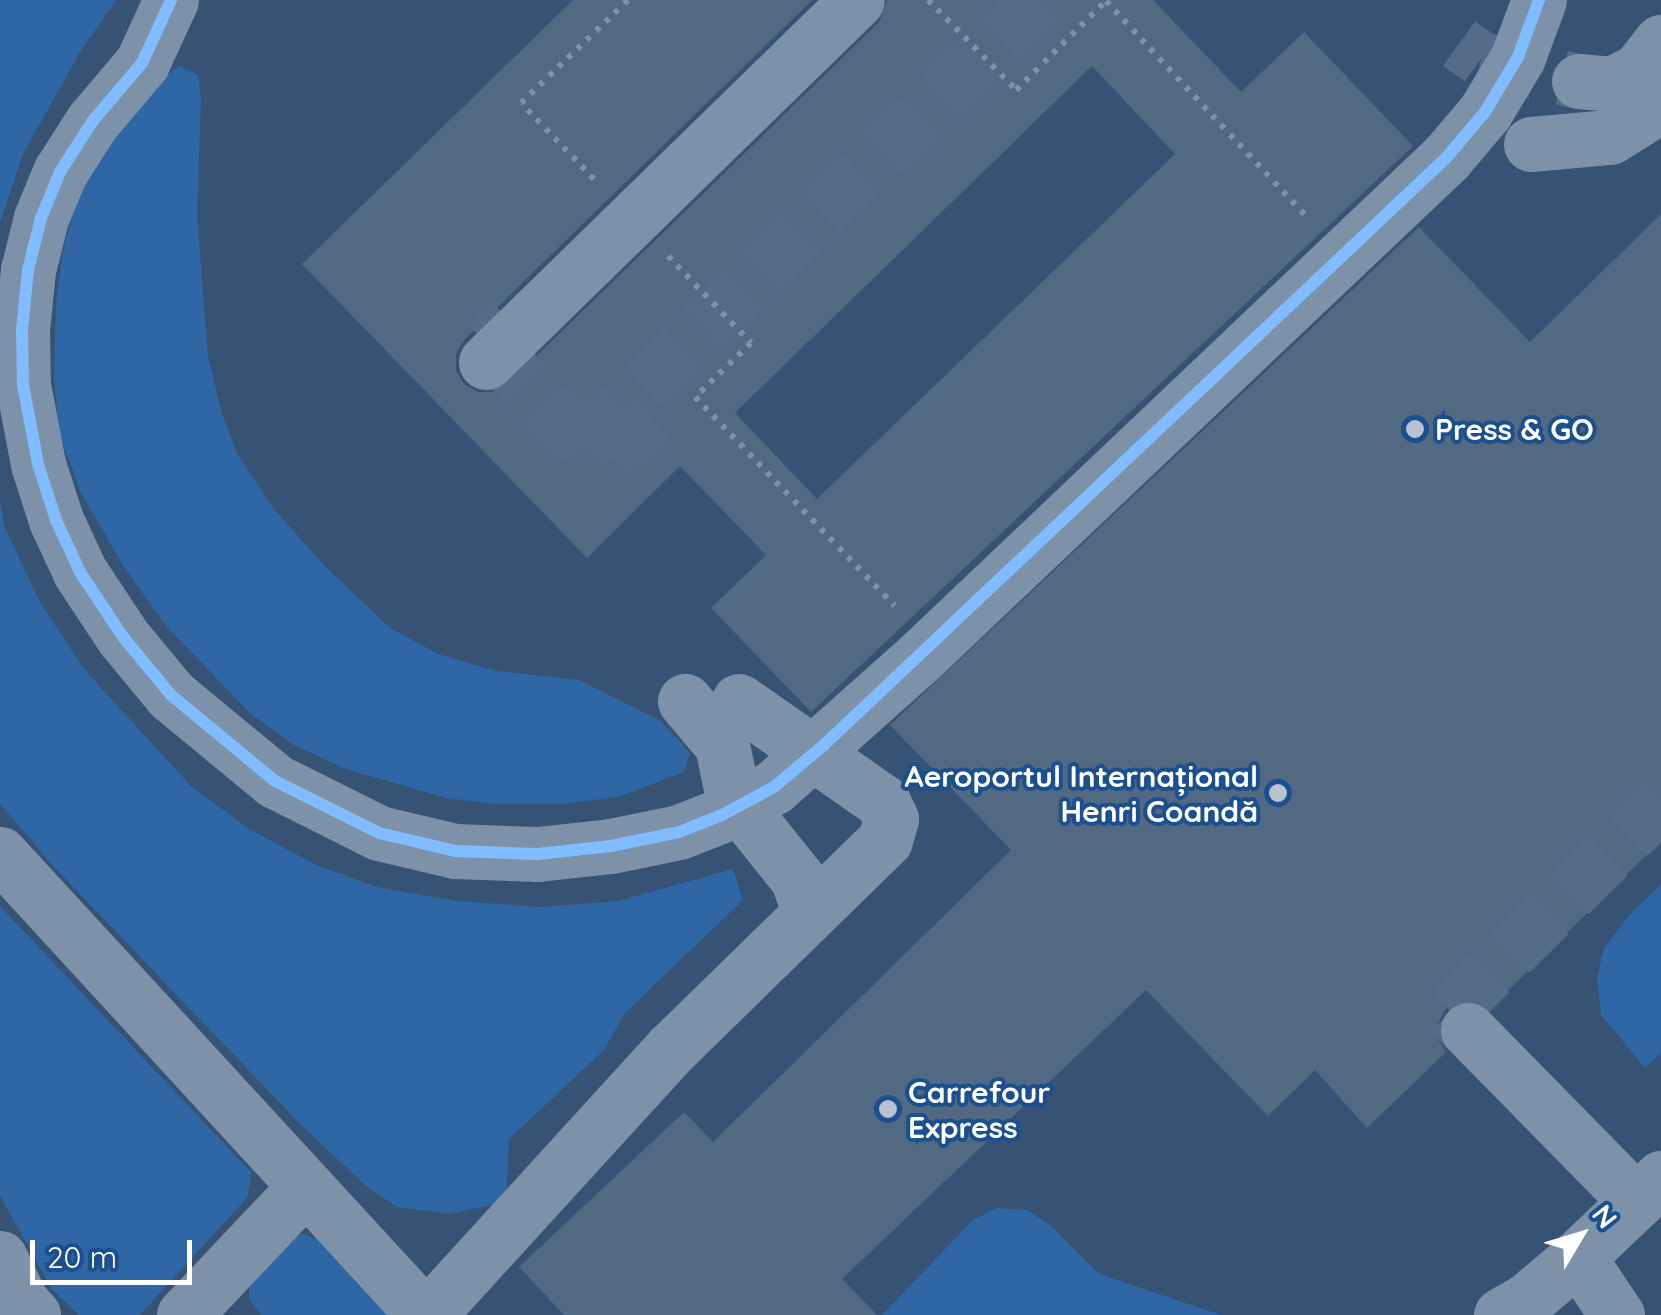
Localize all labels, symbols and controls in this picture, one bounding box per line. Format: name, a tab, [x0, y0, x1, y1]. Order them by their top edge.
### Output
place label: Press & GO	[1435, 411, 1594, 447]
marker: Press & GO	[1404, 418, 1426, 440]
place label: Aeroportul Internațional Henri Coandă	[905, 758, 1258, 828]
marker: Aeroportul Internațional Henri Coandă	[1267, 782, 1289, 804]
place label: Carrefour Express	[908, 1074, 1050, 1144]
marker: Carrefour Express	[877, 1098, 899, 1120]
north arrow	[1531, 1185, 1631, 1285]
text: N	[1585, 1197, 1625, 1235]
scale bar	[35, 1220, 198, 1282]
text: 20 m	[47, 1238, 117, 1276]

